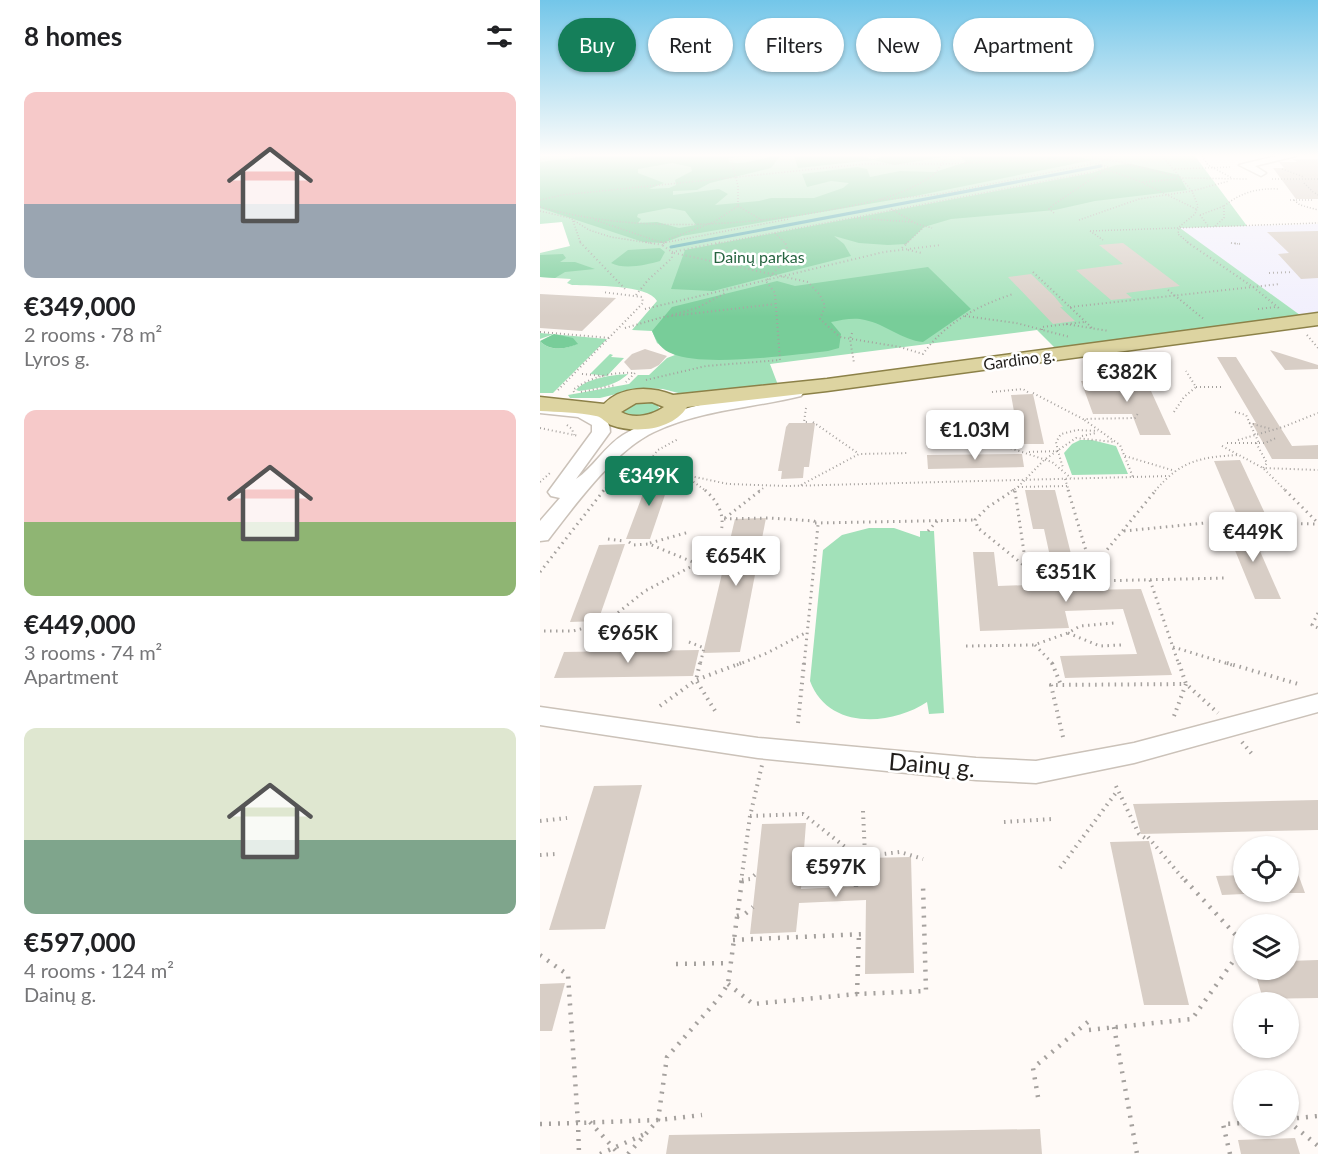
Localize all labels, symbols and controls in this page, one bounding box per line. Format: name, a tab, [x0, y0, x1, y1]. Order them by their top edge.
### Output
chip: Buy	[558, 18, 636, 72]
chip: Rent	[648, 18, 733, 72]
chip: Filters	[745, 18, 844, 72]
chip: New	[856, 18, 941, 72]
chip: Apartment	[953, 18, 1094, 72]
text: 8 homes	[24, 20, 122, 52]
icon: filters	[483, 20, 516, 53]
icon: home	[216, 131, 324, 239]
park label: Dainų parkas	[713, 247, 805, 266]
text: €349,000	[24, 290, 136, 322]
text: 2 rooms · 78 m²	[24, 322, 162, 346]
street label: Gardino g.	[982, 345, 1056, 373]
text: Lyros g.	[24, 346, 90, 370]
pin: €382K	[1085, 352, 1169, 403]
text: €382K	[1097, 359, 1157, 383]
pin: €1.03M	[926, 410, 1024, 461]
text: €1.03M	[940, 417, 1010, 441]
icon: home	[216, 449, 324, 557]
pin: €349K	[607, 456, 691, 507]
text: €349K	[619, 463, 679, 487]
pin: €449K	[1211, 512, 1295, 563]
text: €449K	[1223, 519, 1283, 543]
pin: €654K	[694, 536, 778, 587]
text: €654K	[706, 543, 766, 567]
pin: €351K	[1024, 552, 1108, 603]
text: €351K	[1036, 559, 1096, 583]
text: €449,000	[24, 608, 136, 640]
pin: €965K	[586, 613, 670, 664]
text: €965K	[598, 620, 658, 644]
text: 3 rooms · 74 m²	[24, 640, 162, 664]
text: Apartment	[24, 664, 118, 688]
street label: Dainų g.	[888, 746, 976, 782]
icon: home	[216, 767, 324, 875]
map controls	[1233, 836, 1299, 1136]
button: locate	[1233, 836, 1299, 902]
pin: €597K	[794, 847, 878, 898]
text: €597K	[806, 854, 866, 878]
button: layers	[1233, 914, 1299, 980]
text: €597,000	[24, 926, 136, 958]
text: 4 rooms · 124 m²	[24, 958, 174, 982]
text: Dainų g.	[24, 982, 96, 1006]
button: +	[1233, 992, 1299, 1058]
button: −	[1233, 1070, 1299, 1136]

